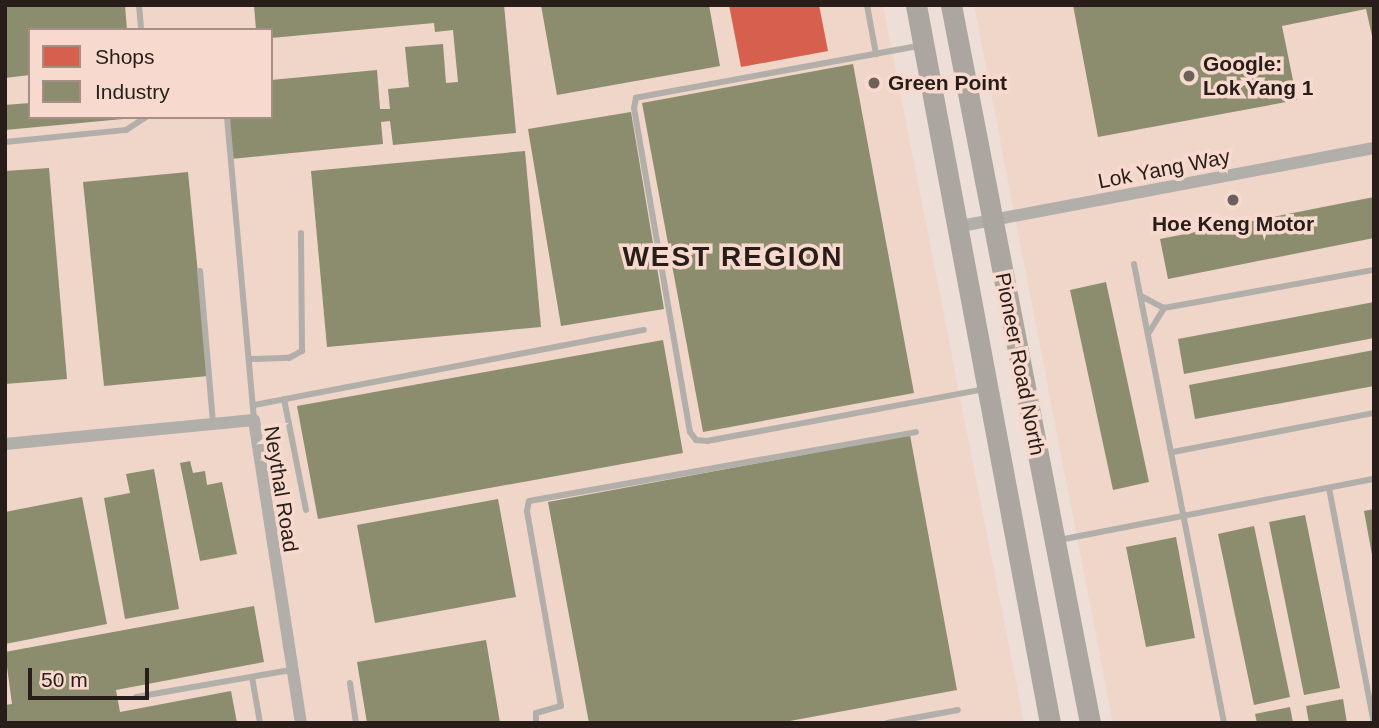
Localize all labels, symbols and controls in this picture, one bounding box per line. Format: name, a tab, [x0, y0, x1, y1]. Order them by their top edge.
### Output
legend	[28, 28, 273, 119]
text: Shops	[95, 45, 155, 68]
place label: Google: Lok Yang 1	[1203, 51, 1314, 101]
marker: Google: Lok Yang 1	[1181, 68, 1197, 84]
place label: Green Point	[888, 70, 1007, 96]
marker: Green Point	[866, 75, 882, 91]
text: Industry	[95, 80, 170, 103]
street label: Lok Yang Way	[1096, 144, 1232, 194]
marker: Hoe Keng Motor	[1225, 192, 1241, 208]
place label: Hoe Keng Motor	[1152, 211, 1314, 237]
district label: WEST REGION	[624, 240, 842, 274]
street label: Pioneer Road North	[990, 270, 1050, 458]
street label: Neythal Road	[259, 424, 303, 554]
scale bar	[32, 654, 152, 698]
text: 50 m	[41, 668, 88, 691]

